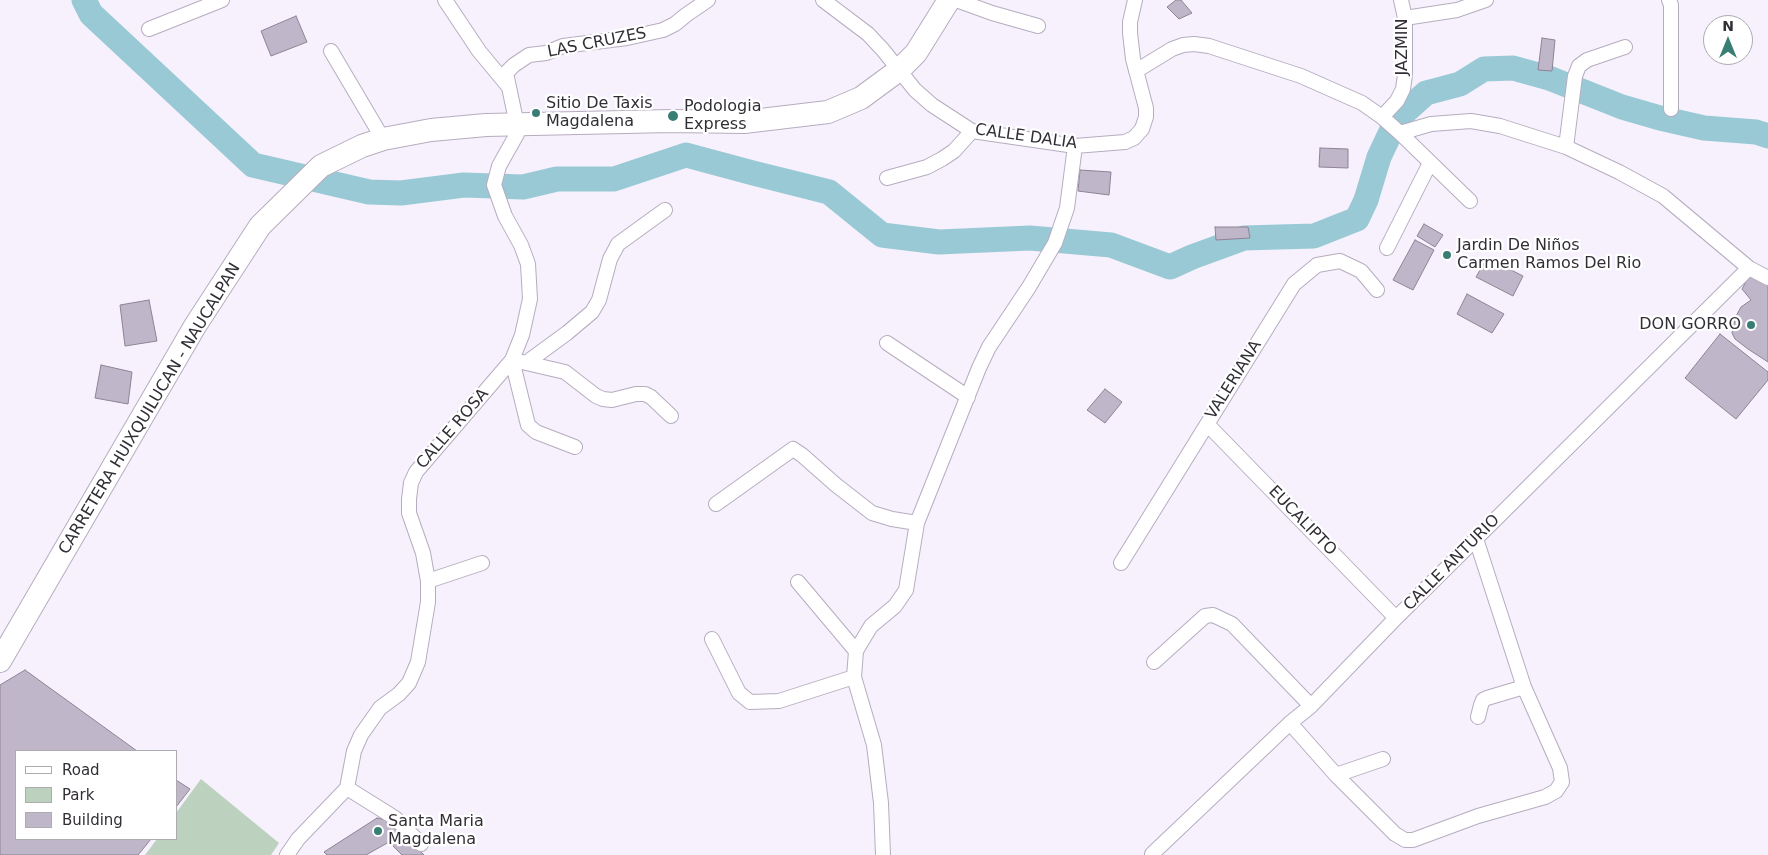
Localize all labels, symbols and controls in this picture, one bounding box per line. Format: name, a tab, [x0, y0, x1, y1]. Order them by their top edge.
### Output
north arrow	[1703, 15, 1753, 65]
text: N	[1722, 18, 1734, 34]
street label: JAZMIN	[1393, 19, 1413, 75]
street label: LAS CRUZES	[546, 24, 648, 62]
place label: Sitio De Taxis Magdalena	[546, 94, 653, 132]
place label: Podologia Express	[684, 97, 761, 135]
marker: Sitio De Taxis Magdalena	[530, 107, 542, 119]
marker: Podologia Express	[666, 109, 680, 123]
street label: CALLE DALIA	[974, 120, 1078, 154]
place label: Jardin De Niños Carmen Ramos Del Rio	[1457, 236, 1641, 274]
marker: Jardin De Niños Carmen Ramos Del Rio	[1441, 249, 1453, 261]
street label: CARRETERA HUIXQUILUCAN - NAUCALPAN	[55, 260, 245, 558]
place label: DON GORRO	[1639, 315, 1741, 335]
marker: DON GORRO	[1745, 319, 1757, 331]
street label: VALERIANA	[1202, 337, 1266, 423]
street label: CALLE ROSA	[413, 385, 493, 473]
street label: EUCALIPTO	[1264, 482, 1340, 560]
street label: CALLE ANTURIO	[1400, 511, 1504, 615]
legend	[15, 750, 178, 840]
text: Road	[62, 761, 100, 779]
text: Park	[62, 786, 94, 804]
text: Building	[62, 811, 123, 829]
place label: Santa Maria Magdalena	[388, 812, 484, 850]
marker: Santa Maria Magdalena	[372, 825, 384, 837]

